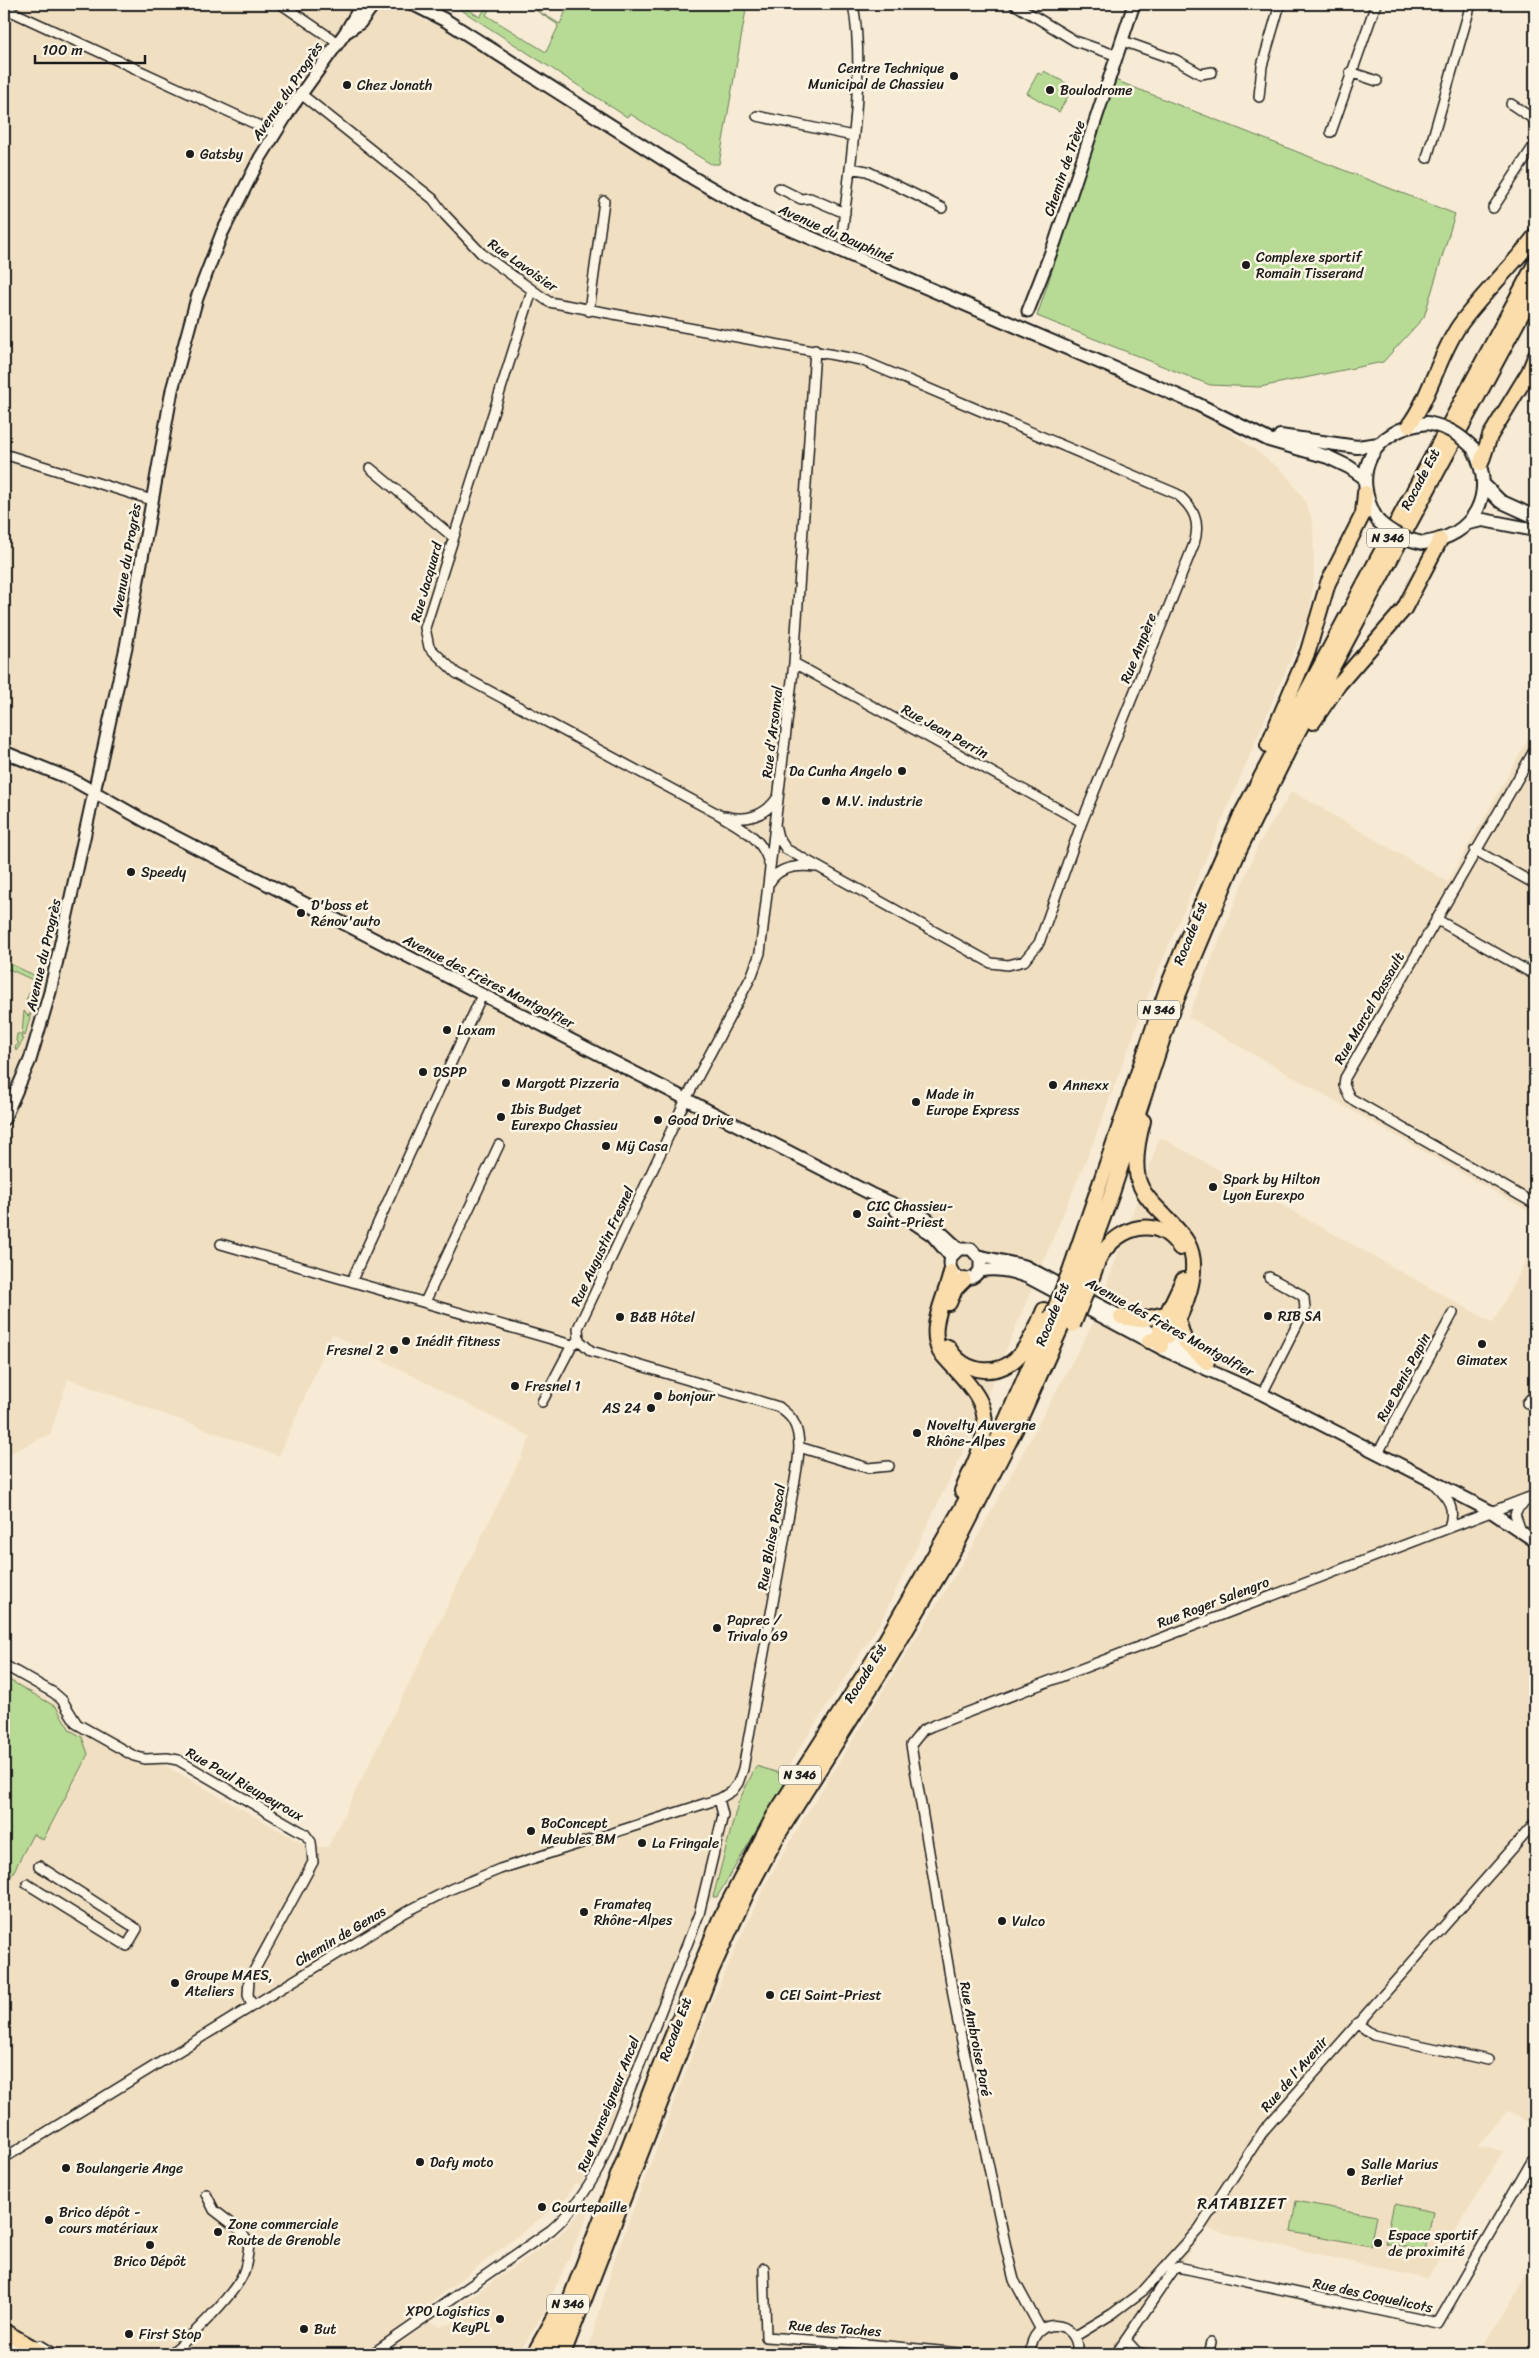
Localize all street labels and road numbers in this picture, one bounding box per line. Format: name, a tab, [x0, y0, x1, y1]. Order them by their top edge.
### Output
street label: Avenue du Progrès	[244, 36, 330, 147]
street label: Chemin de Trève	[1036, 117, 1093, 220]
street label: Avenue du Dauphiné	[774, 197, 897, 270]
street label: Rue Lavoisier	[482, 232, 564, 300]
street label: Rocade Est	[1394, 444, 1447, 515]
street label: Avenue du Progrès	[104, 501, 149, 620]
road number: N 346	[1367, 528, 1409, 548]
street label: Rue Jacquard	[403, 538, 450, 625]
street label: Rue Ampère	[1113, 609, 1164, 687]
street label: Rue d'Arsonval	[754, 684, 791, 779]
street label: Rue Jean Perrin	[897, 697, 993, 766]
street label: Avenue du Progrès	[18, 896, 69, 1015]
street label: Rocade Est	[1166, 897, 1215, 969]
street label: Avenue des Frères Montgolfier	[398, 927, 580, 1036]
street label: Rue Marcel Dassault	[1327, 947, 1412, 1069]
road number: N 346	[1138, 1000, 1180, 1020]
street label: Rue Augustin Fresnel	[564, 1181, 642, 1310]
street label: Avenue des Frères Montgolfier	[1080, 1270, 1260, 1385]
street label: Rocade Est	[1028, 1278, 1077, 1350]
street label: Rue Denis Papin	[1370, 1328, 1438, 1426]
street label: Rue Blaise Pascal	[750, 1481, 793, 1592]
street label: Rue Roger Salengro	[1153, 1570, 1273, 1635]
street label: Rocade Est	[837, 1638, 894, 1708]
street label: Rue Paul Rieupeyroux	[181, 1740, 309, 1829]
road number: N 346	[779, 1766, 821, 1784]
street label: Chemin de Genas	[290, 1899, 391, 1974]
street label: Rue Ambroise Paré	[952, 1980, 999, 2099]
street label: Rocade Est	[652, 1993, 699, 2065]
street label: Rue de l'Avenir	[1254, 2030, 1335, 2118]
street label: Rue Monseigneur Ancel	[570, 2032, 647, 2176]
street label: Rue des Coquelicots	[1311, 2271, 1436, 2321]
road number: N 346	[547, 2294, 589, 2314]
street label: Rue des Taches	[788, 2313, 883, 2344]

